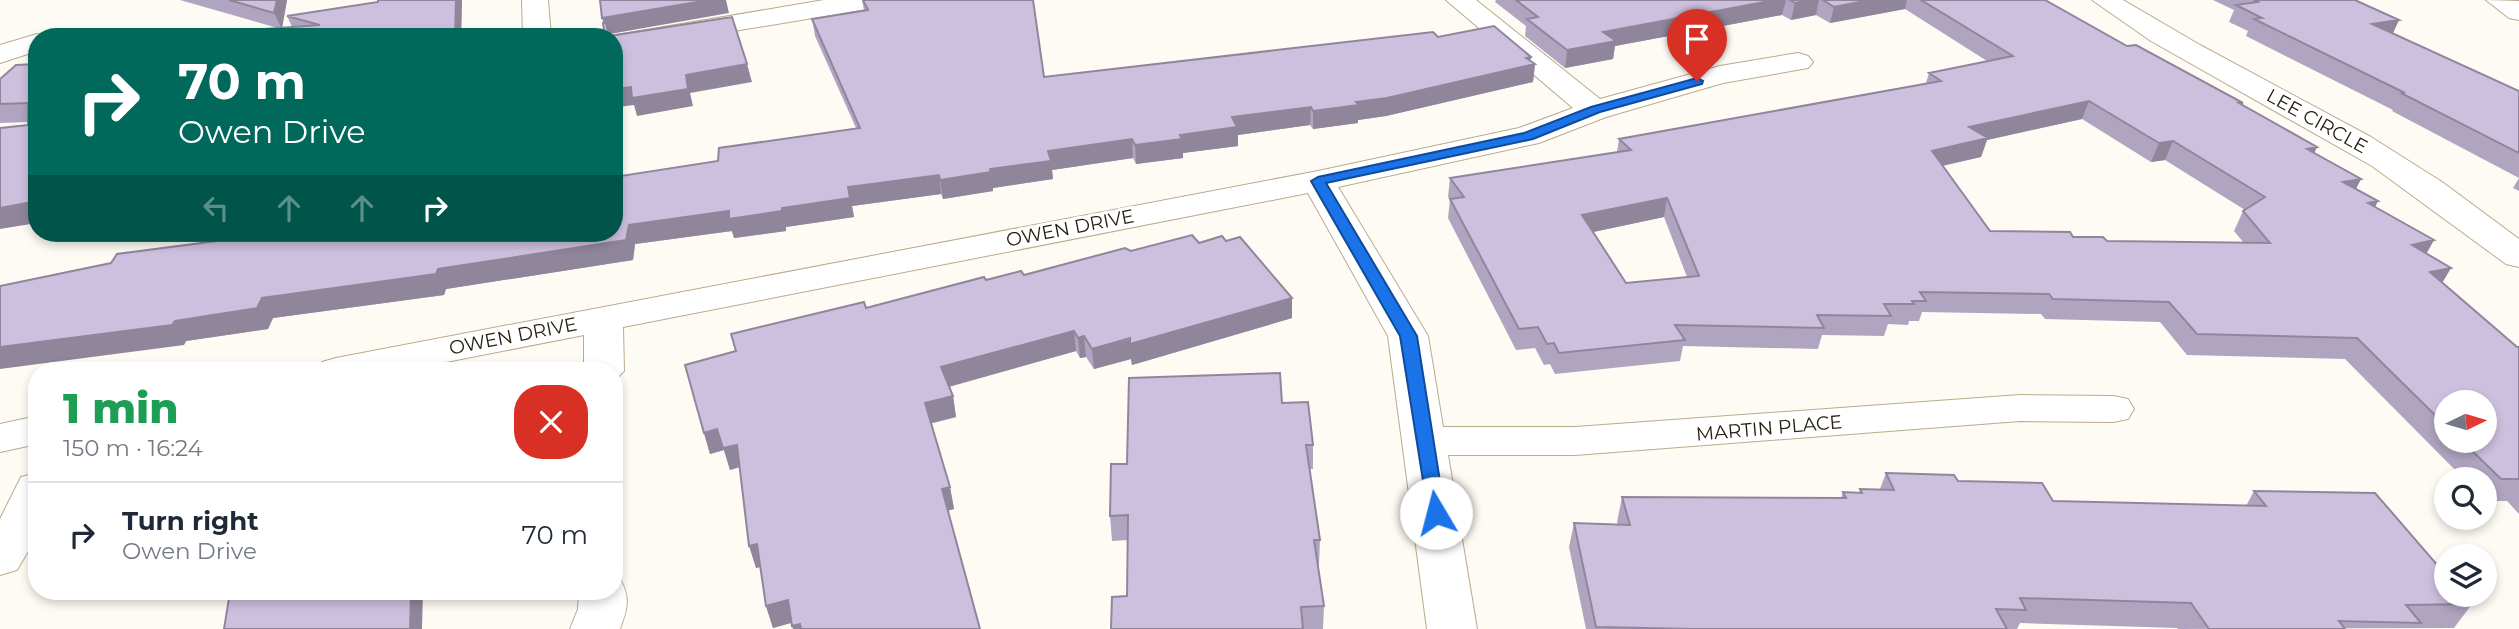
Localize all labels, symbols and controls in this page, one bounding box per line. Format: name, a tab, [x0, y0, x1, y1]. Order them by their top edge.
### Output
pin	[1667, 9, 1727, 81]
icon: arrive	[1678, 20, 1716, 58]
text: 70 m	[178, 52, 306, 111]
icon: right	[63, 56, 154, 147]
street label: LEE CIRCLE	[2262, 84, 2372, 158]
text: Owen Drive	[178, 112, 366, 151]
icon: left	[197, 189, 235, 227]
icon: ahead	[270, 189, 308, 227]
icon: ahead	[343, 189, 381, 227]
icon: right	[416, 189, 454, 227]
street label: OWEN DRIVE	[1004, 204, 1136, 252]
street label: OWEN DRIVE	[447, 312, 579, 360]
text: 1 min	[63, 382, 179, 434]
button: close	[514, 385, 588, 459]
north arrow	[2434, 390, 2497, 453]
map controls	[2434, 390, 2497, 607]
street label: MARTIN PLACE	[1695, 410, 1843, 446]
text: 150 m · 16:24	[63, 434, 203, 462]
button: search	[2434, 467, 2497, 530]
position arrow	[1399, 476, 1473, 550]
text: Turn right	[122, 505, 258, 537]
icon: right	[63, 516, 101, 554]
text: 70 m	[522, 519, 588, 551]
text: Owen Drive	[122, 537, 257, 565]
button: layers	[2434, 544, 2497, 607]

